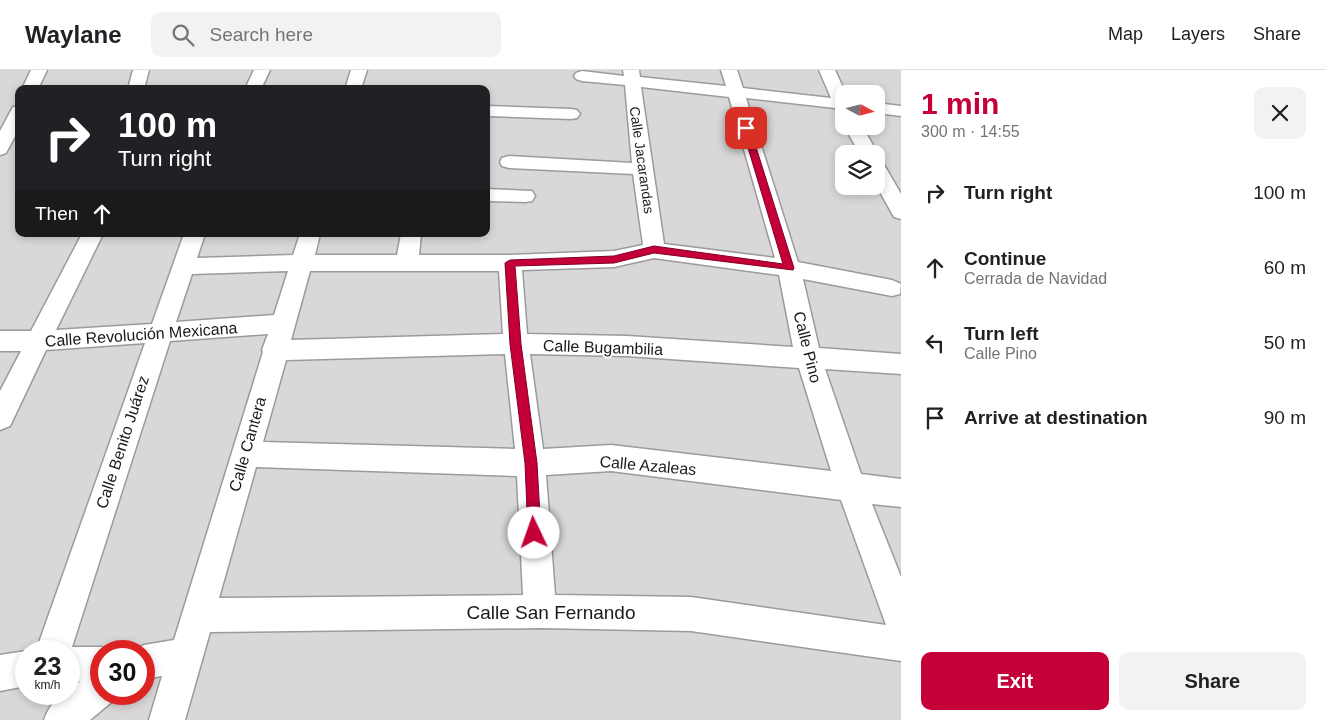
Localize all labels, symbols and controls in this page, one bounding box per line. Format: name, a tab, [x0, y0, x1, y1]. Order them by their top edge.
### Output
search box	[151, 12, 501, 57]
text: Waylane	[25, 21, 121, 48]
icon: search	[169, 21, 197, 49]
text: Search here	[209, 24, 313, 45]
text: Map	[1108, 24, 1143, 44]
text: Layers	[1171, 24, 1225, 44]
text: Share	[1253, 24, 1301, 44]
north arrow	[835, 85, 885, 135]
map controls	[835, 85, 885, 195]
text: 1 min	[921, 87, 999, 120]
button: close	[1254, 87, 1306, 139]
icon: right	[35, 105, 100, 170]
text: 100 m	[118, 105, 217, 144]
street label: Calle Jacarandas	[627, 105, 657, 215]
pin	[725, 107, 767, 149]
icon: arrive	[732, 114, 760, 142]
text: 300 m · 14:55	[921, 123, 1020, 140]
button: layers	[835, 145, 885, 195]
text: Turn right	[118, 146, 211, 171]
icon: right	[921, 179, 949, 207]
text: Turn right	[964, 182, 1052, 203]
text: 100 m	[1253, 182, 1306, 203]
icon: ahead	[88, 200, 116, 228]
text: Then	[35, 203, 78, 224]
text: Continue	[964, 248, 1046, 269]
icon: ahead	[921, 254, 949, 282]
text: 60 m	[1264, 257, 1306, 278]
text: Cerrada de Navidad	[964, 270, 1107, 287]
street label: Calle Pino	[790, 310, 825, 385]
street label: Calle Revolución Mexicana	[44, 319, 238, 350]
text: Turn left	[964, 323, 1039, 344]
icon: left	[921, 329, 949, 357]
text: 50 m	[1264, 332, 1306, 353]
street label: Calle Bugambilia	[543, 337, 663, 358]
text: Calle Pino	[964, 345, 1037, 362]
street label: Calle Benito Juárez	[93, 374, 152, 511]
street label: Calle Cantera	[226, 395, 269, 493]
icon: arrive	[921, 404, 949, 432]
text: Arrive at destination	[964, 407, 1148, 428]
text: 90 m	[1264, 407, 1306, 428]
street label: Calle Azaleas	[599, 453, 697, 478]
position arrow	[507, 506, 559, 558]
street label: Calle San Fernando	[467, 602, 636, 623]
speed limit sign: 30	[90, 640, 155, 705]
text: 23	[34, 652, 61, 680]
button: Exit	[921, 652, 1109, 710]
button: Share	[1119, 652, 1306, 710]
text: km/h	[34, 678, 61, 692]

